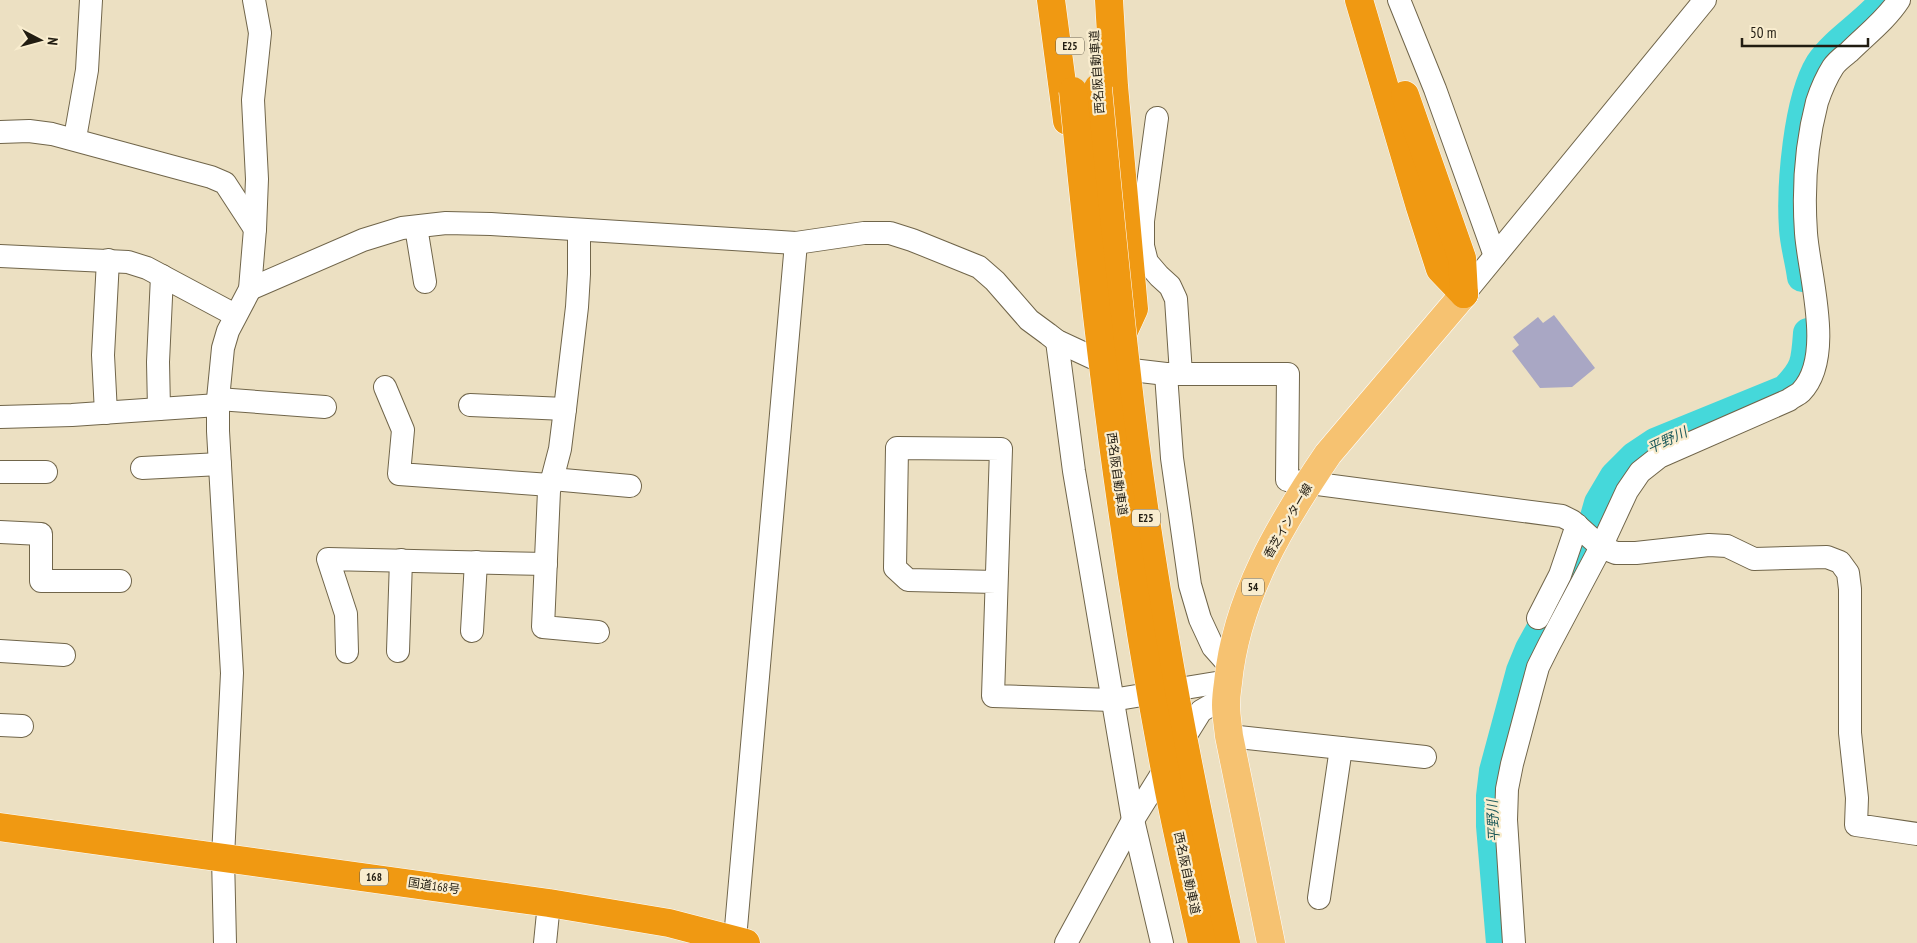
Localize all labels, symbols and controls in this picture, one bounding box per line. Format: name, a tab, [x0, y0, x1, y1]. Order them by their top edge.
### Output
north arrow	[15, 15, 65, 65]
scale bar	[1742, 15, 1868, 47]
text: 50 m	[1750, 23, 1776, 42]
street label: 西名阪自動車道	[1086, 30, 1107, 114]
text: N	[44, 37, 62, 46]
road number: E25	[1056, 37, 1084, 54]
water label: 平野川	[1644, 422, 1692, 457]
street label: 西名阪自動車道	[1104, 431, 1131, 517]
street label: 香芝インター線	[1260, 481, 1315, 561]
road number: E25	[1132, 509, 1160, 526]
road number: 54	[1242, 578, 1264, 596]
water label: 平野川	[1483, 798, 1503, 842]
street label: 西名阪自動車道	[1171, 830, 1204, 916]
road number: 168	[360, 869, 388, 886]
street label: 国道168号	[407, 874, 461, 897]

